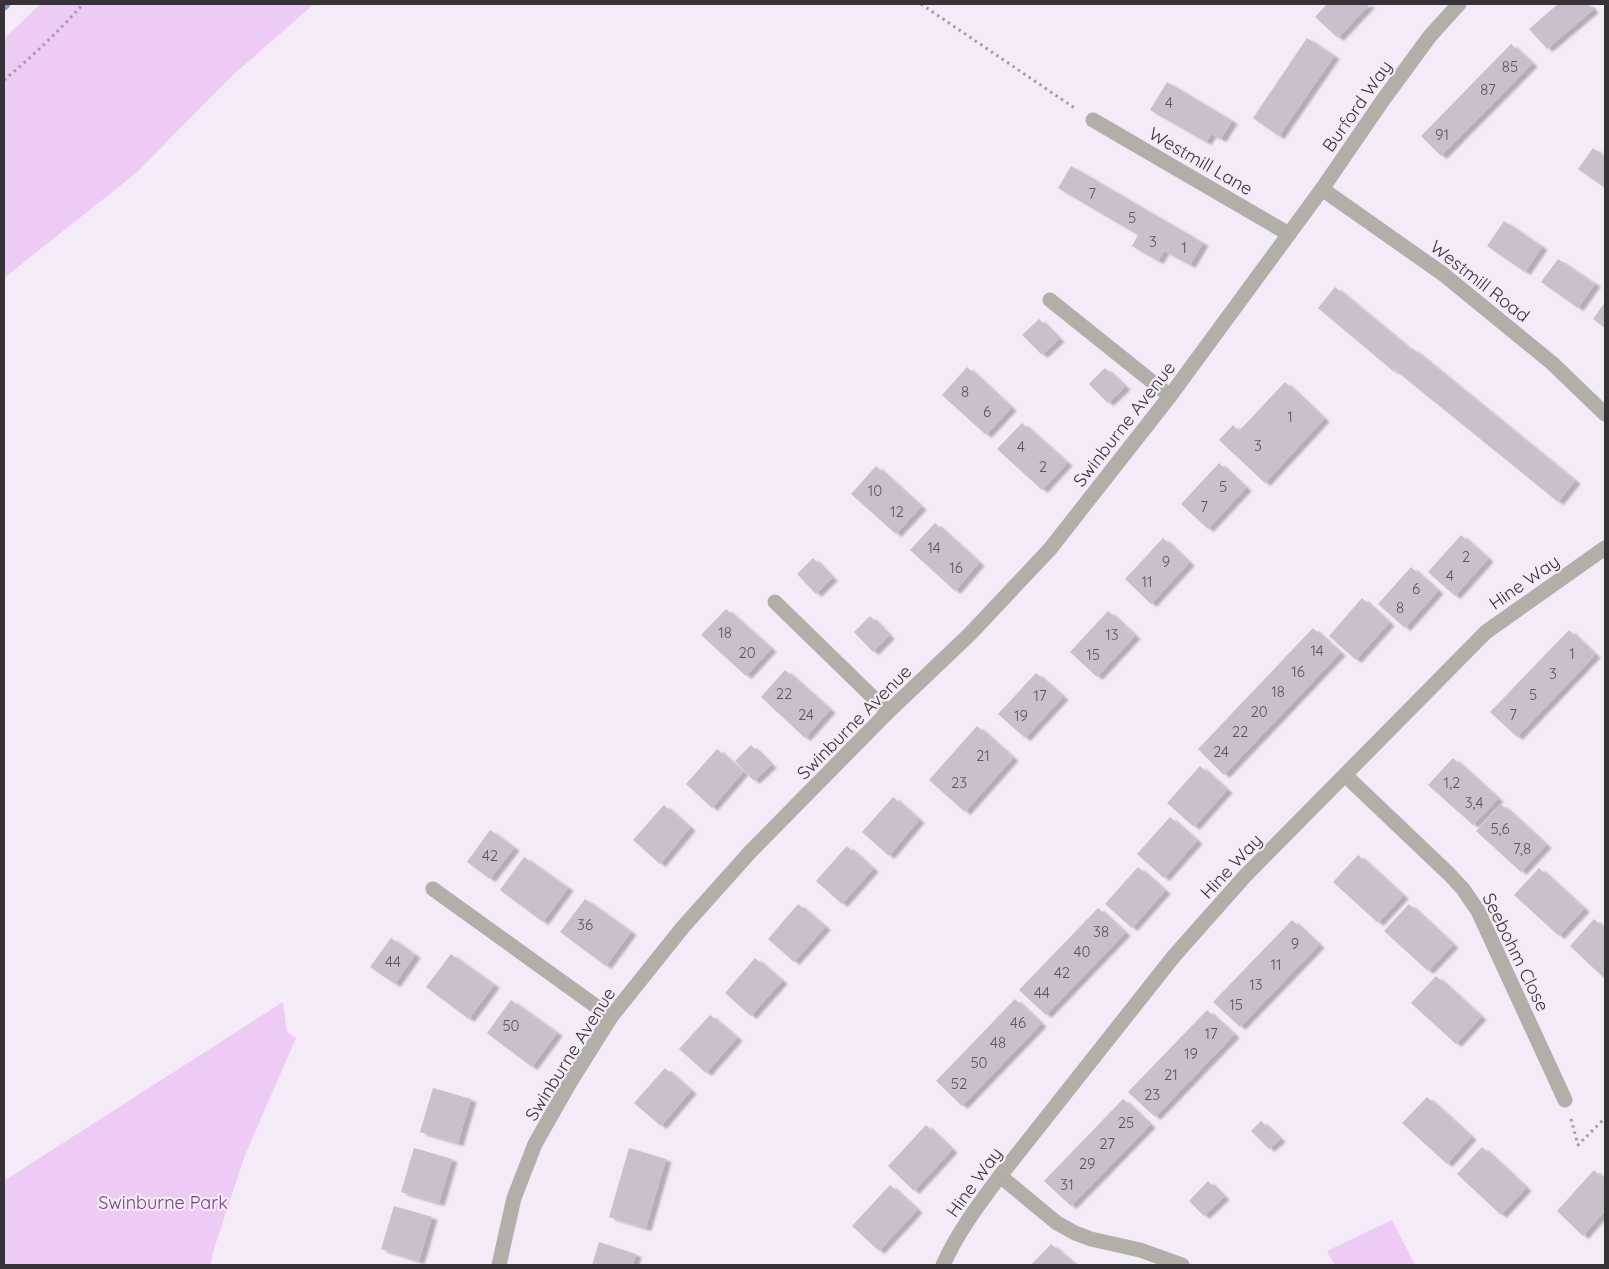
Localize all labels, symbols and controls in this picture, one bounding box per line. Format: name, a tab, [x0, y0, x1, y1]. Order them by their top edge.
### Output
street label: Burford Way	[1317, 56, 1397, 156]
house number: 85	[1502, 57, 1518, 76]
house number: 87	[1480, 80, 1496, 99]
house number: 4	[1165, 93, 1173, 112]
street label: Westmill Lane	[1145, 122, 1257, 200]
house number: 91	[1435, 125, 1449, 144]
house number: 7	[1088, 184, 1096, 203]
house number: 5	[1128, 208, 1136, 227]
house number: 3	[1149, 232, 1157, 251]
street label: Westmill Road	[1426, 235, 1534, 327]
house number: 1	[1181, 238, 1187, 257]
street label: Swinburne Avenue	[1068, 357, 1180, 491]
house number: 8	[961, 382, 969, 401]
house number: 6	[983, 402, 991, 421]
house number: 1	[1287, 407, 1293, 426]
house number: 3	[1254, 436, 1262, 455]
house number: 4	[1017, 437, 1025, 456]
house number: 2	[1039, 457, 1047, 476]
house number: 5	[1219, 477, 1227, 496]
house number: 10	[868, 481, 882, 500]
house number: 7	[1200, 497, 1208, 516]
house number: 12	[890, 502, 904, 521]
house number: 14	[927, 538, 941, 557]
house number: 2	[1462, 547, 1470, 566]
street label: Hine Way	[1484, 549, 1564, 615]
house number: 9	[1162, 552, 1170, 571]
house number: 16	[949, 558, 963, 577]
house number: 4	[1446, 566, 1454, 585]
house number: 11	[1141, 572, 1153, 591]
house number: 6	[1412, 579, 1420, 598]
house number: 8	[1396, 598, 1404, 617]
house number: 18	[718, 623, 732, 642]
house number: 13	[1105, 625, 1119, 644]
house number: 14	[1310, 641, 1324, 660]
house number: 20	[738, 643, 756, 662]
house number: 1	[1569, 644, 1575, 663]
house number: 15	[1086, 645, 1100, 664]
street label: Swinburne Avenue	[792, 660, 916, 784]
house number: 16	[1291, 662, 1305, 681]
house number: 3	[1549, 664, 1557, 683]
house number: 18	[1271, 682, 1285, 701]
house number: 22	[776, 684, 792, 703]
house number: 5	[1529, 685, 1537, 704]
house number: 17	[1033, 686, 1047, 705]
house number: 20	[1250, 702, 1268, 721]
house number: 24	[798, 705, 814, 724]
house number: 7	[1509, 705, 1517, 724]
house number: 19	[1014, 706, 1028, 725]
house number: 22	[1232, 722, 1248, 741]
house number: 24	[1213, 742, 1229, 761]
house number: 21	[976, 746, 990, 765]
house number: 23	[951, 773, 967, 792]
house number: 1,2	[1444, 773, 1460, 792]
house number: 3,4	[1465, 793, 1483, 812]
house number: 5,6	[1490, 819, 1510, 838]
street label: Hine Way	[1195, 829, 1267, 903]
house number: 7,8	[1513, 839, 1531, 858]
house number: 42	[482, 846, 498, 865]
street label: Seebohm Close	[1477, 889, 1555, 1015]
house number: 36	[577, 915, 593, 934]
house number: 38	[1093, 922, 1109, 941]
house number: 9	[1291, 934, 1299, 953]
house number: 40	[1074, 942, 1090, 961]
house number: 44	[385, 952, 401, 971]
house number: 11	[1270, 955, 1282, 974]
house number: 42	[1054, 963, 1070, 982]
house number: 13	[1249, 975, 1263, 994]
street label: Swinburne Avenue	[520, 983, 620, 1125]
house number: 44	[1034, 983, 1050, 1002]
house number: 15	[1229, 995, 1243, 1014]
house number: 46	[1010, 1013, 1026, 1032]
house number: 50	[502, 1016, 520, 1035]
house number: 17	[1204, 1024, 1218, 1043]
house number: 48	[990, 1033, 1006, 1052]
house number: 19	[1184, 1044, 1198, 1063]
house number: 50	[970, 1053, 988, 1072]
house number: 21	[1164, 1065, 1178, 1084]
house number: 52	[951, 1074, 967, 1093]
house number: 23	[1144, 1085, 1160, 1104]
house number: 25	[1118, 1113, 1134, 1132]
house number: 27	[1099, 1134, 1115, 1153]
street label: Hine Way	[941, 1143, 1007, 1221]
house number: 29	[1079, 1154, 1095, 1173]
house number: 31	[1060, 1175, 1074, 1194]
park label: Swinburne Park	[98, 1191, 228, 1214]

